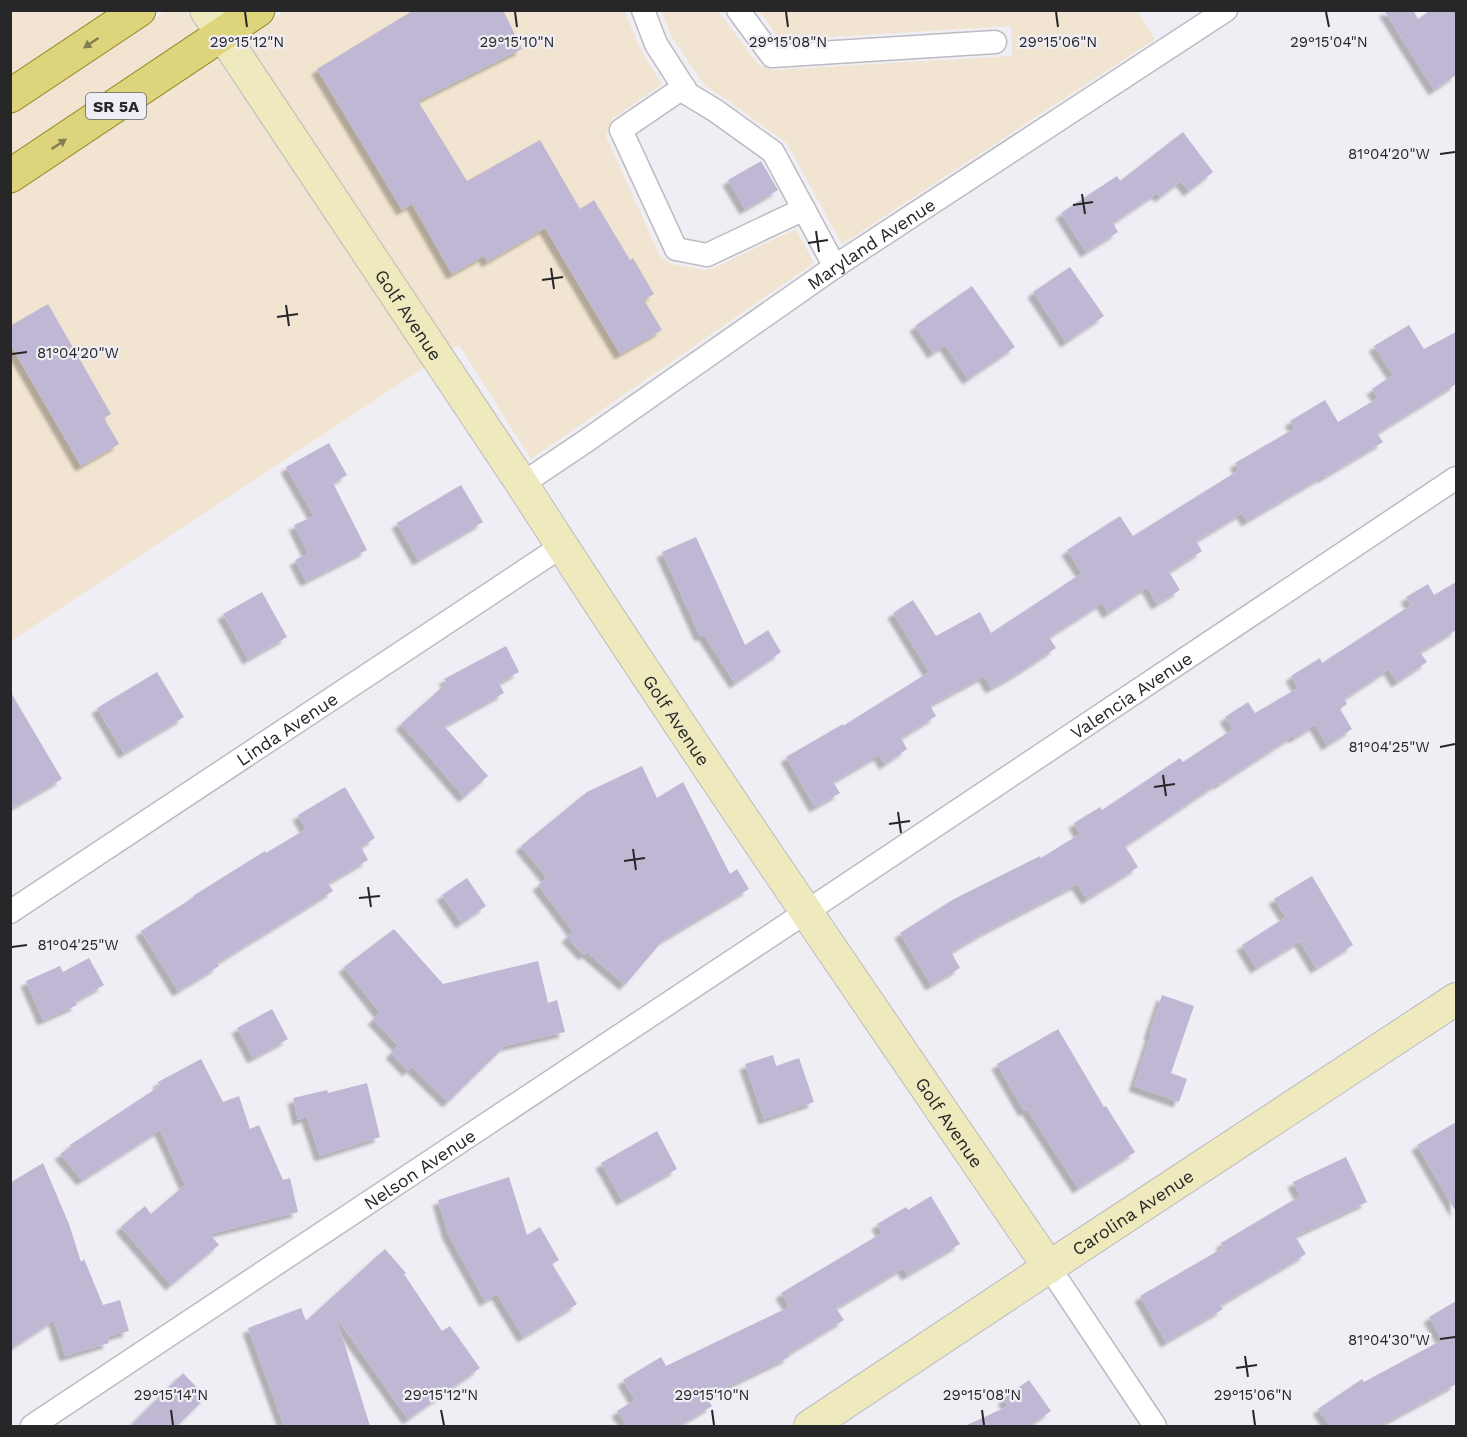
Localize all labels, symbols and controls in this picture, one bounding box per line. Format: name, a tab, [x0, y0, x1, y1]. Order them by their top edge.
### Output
text: 29°15'12"N	[210, 33, 284, 51]
text: 29°15'10"N	[479, 33, 555, 51]
text: 29°15'08"N	[749, 33, 827, 51]
text: 29°15'06"N	[1019, 33, 1097, 51]
text: 29°15'04"N	[1290, 33, 1368, 51]
one-way arrow	[83, 37, 99, 49]
road number: SR 5A	[86, 93, 146, 119]
one-way arrow	[51, 139, 67, 150]
text: 81°04'20"W	[1348, 145, 1430, 163]
street label: Maryland Avenue	[803, 193, 939, 293]
street label: Golf Avenue	[371, 265, 447, 364]
text: 81°04'20"W	[37, 344, 119, 362]
street label: Valencia Avenue	[1066, 647, 1196, 743]
street label: Golf Avenue	[639, 671, 715, 769]
street label: Linda Avenue	[232, 687, 341, 770]
text: 81°04'25"W	[1348, 738, 1430, 756]
text: 81°04'25"W	[37, 936, 119, 954]
street label: Golf Avenue	[911, 1073, 988, 1171]
street label: Nelson Avenue	[360, 1124, 479, 1213]
street label: Carolina Avenue	[1068, 1165, 1197, 1260]
text: 81°04'30"W	[1348, 1331, 1430, 1349]
text: 29°15'14"N	[134, 1386, 208, 1404]
text: 29°15'12"N	[404, 1386, 478, 1404]
text: 29°15'10"N	[674, 1386, 750, 1404]
text: 29°15'08"N	[943, 1386, 1021, 1404]
text: 29°15'06"N	[1214, 1386, 1292, 1404]

